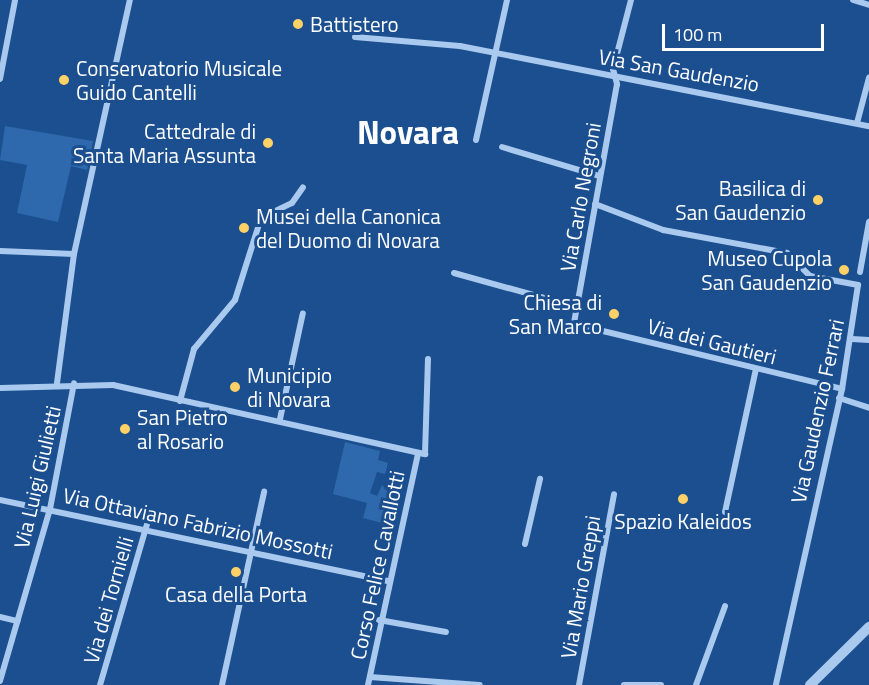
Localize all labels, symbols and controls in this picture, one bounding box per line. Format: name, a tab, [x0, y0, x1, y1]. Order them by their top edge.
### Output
place label: Battistero	[310, 11, 399, 37]
scale bar	[665, 12, 827, 50]
marker: Battistero	[291, 17, 305, 31]
text: 100 m	[673, 21, 722, 48]
street label: Via San Gaudenzio	[597, 43, 761, 97]
place label: Conservatorio Musicale Guido Cantelli	[76, 55, 282, 105]
marker: Conservatorio Musicale Guido Cantelli	[57, 73, 71, 87]
district label: Novara	[357, 113, 459, 153]
place label: Cattedrale di Santa Maria Assunta	[73, 118, 256, 168]
street label: Via Carlo Negroni	[554, 120, 606, 274]
marker: Cattedrale di Santa Maria Assunta	[261, 136, 275, 150]
place label: Basilica di San Gaudenzio	[675, 175, 806, 225]
marker: Basilica di San Gaudenzio	[811, 193, 825, 207]
place label: Musei della Canonica del Duomo di Novara	[256, 203, 441, 253]
marker: Musei della Canonica del Duomo di Novara	[237, 221, 251, 235]
place label: Museo Cupola San Gaudenzio	[701, 245, 832, 295]
marker: Museo Cupola San Gaudenzio	[837, 263, 851, 277]
place label: Chiesa di San Marco	[509, 289, 602, 339]
marker: Chiesa di San Marco	[607, 307, 621, 321]
street label: Via dei Gautieri	[645, 313, 779, 369]
street label: Via Gaudenzio Ferrari	[785, 317, 849, 505]
place label: Municipio di Novara	[247, 362, 332, 412]
marker: Municipio di Novara	[228, 380, 242, 394]
street label: Via Luigi Giulietti	[8, 403, 66, 551]
place label: San Pietro al Rosario	[137, 404, 228, 454]
marker: San Pietro al Rosario	[118, 422, 132, 436]
street label: Corso Felice Cavallotti	[345, 468, 409, 662]
street label: Via Ottaviano Fabrizio Mossotti	[61, 482, 335, 564]
marker: Spazio Kaleidos	[676, 492, 690, 506]
place label: Spazio Kaleidos	[614, 508, 752, 534]
street label: Via Mario Greppi	[555, 513, 605, 661]
street label: Via dei Tornielli	[78, 533, 138, 667]
marker: Casa della Porta	[229, 565, 243, 579]
place label: Casa della Porta	[165, 581, 307, 607]

